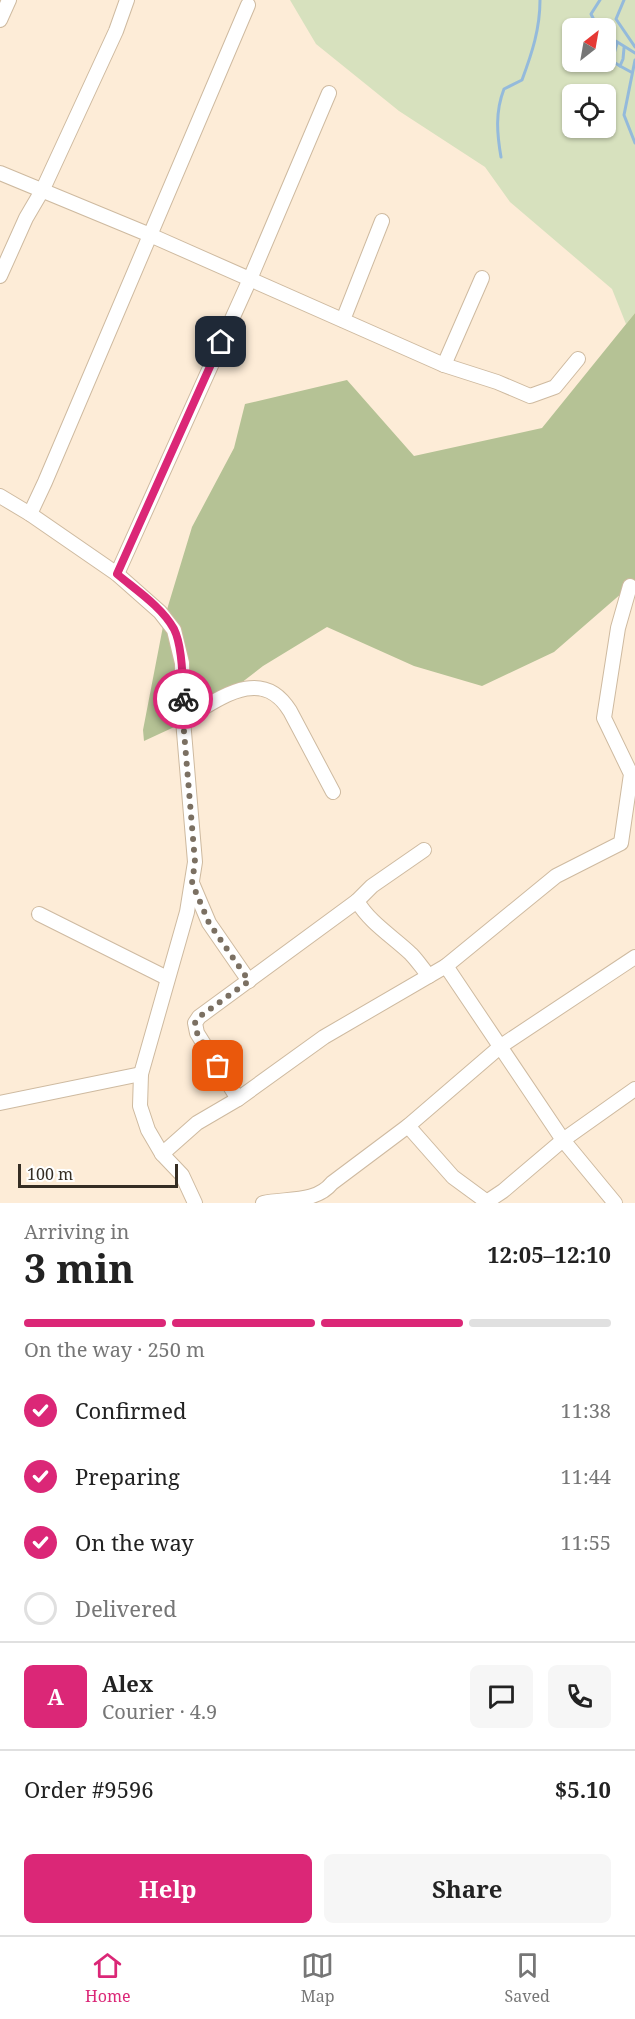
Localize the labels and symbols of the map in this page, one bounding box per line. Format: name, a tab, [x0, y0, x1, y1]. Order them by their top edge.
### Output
north arrow	[562, 18, 616, 72]
pin	[195, 316, 246, 367]
courier	[153, 669, 213, 729]
pin	[192, 1040, 243, 1091]
scale bar	[18, 1161, 178, 1188]

